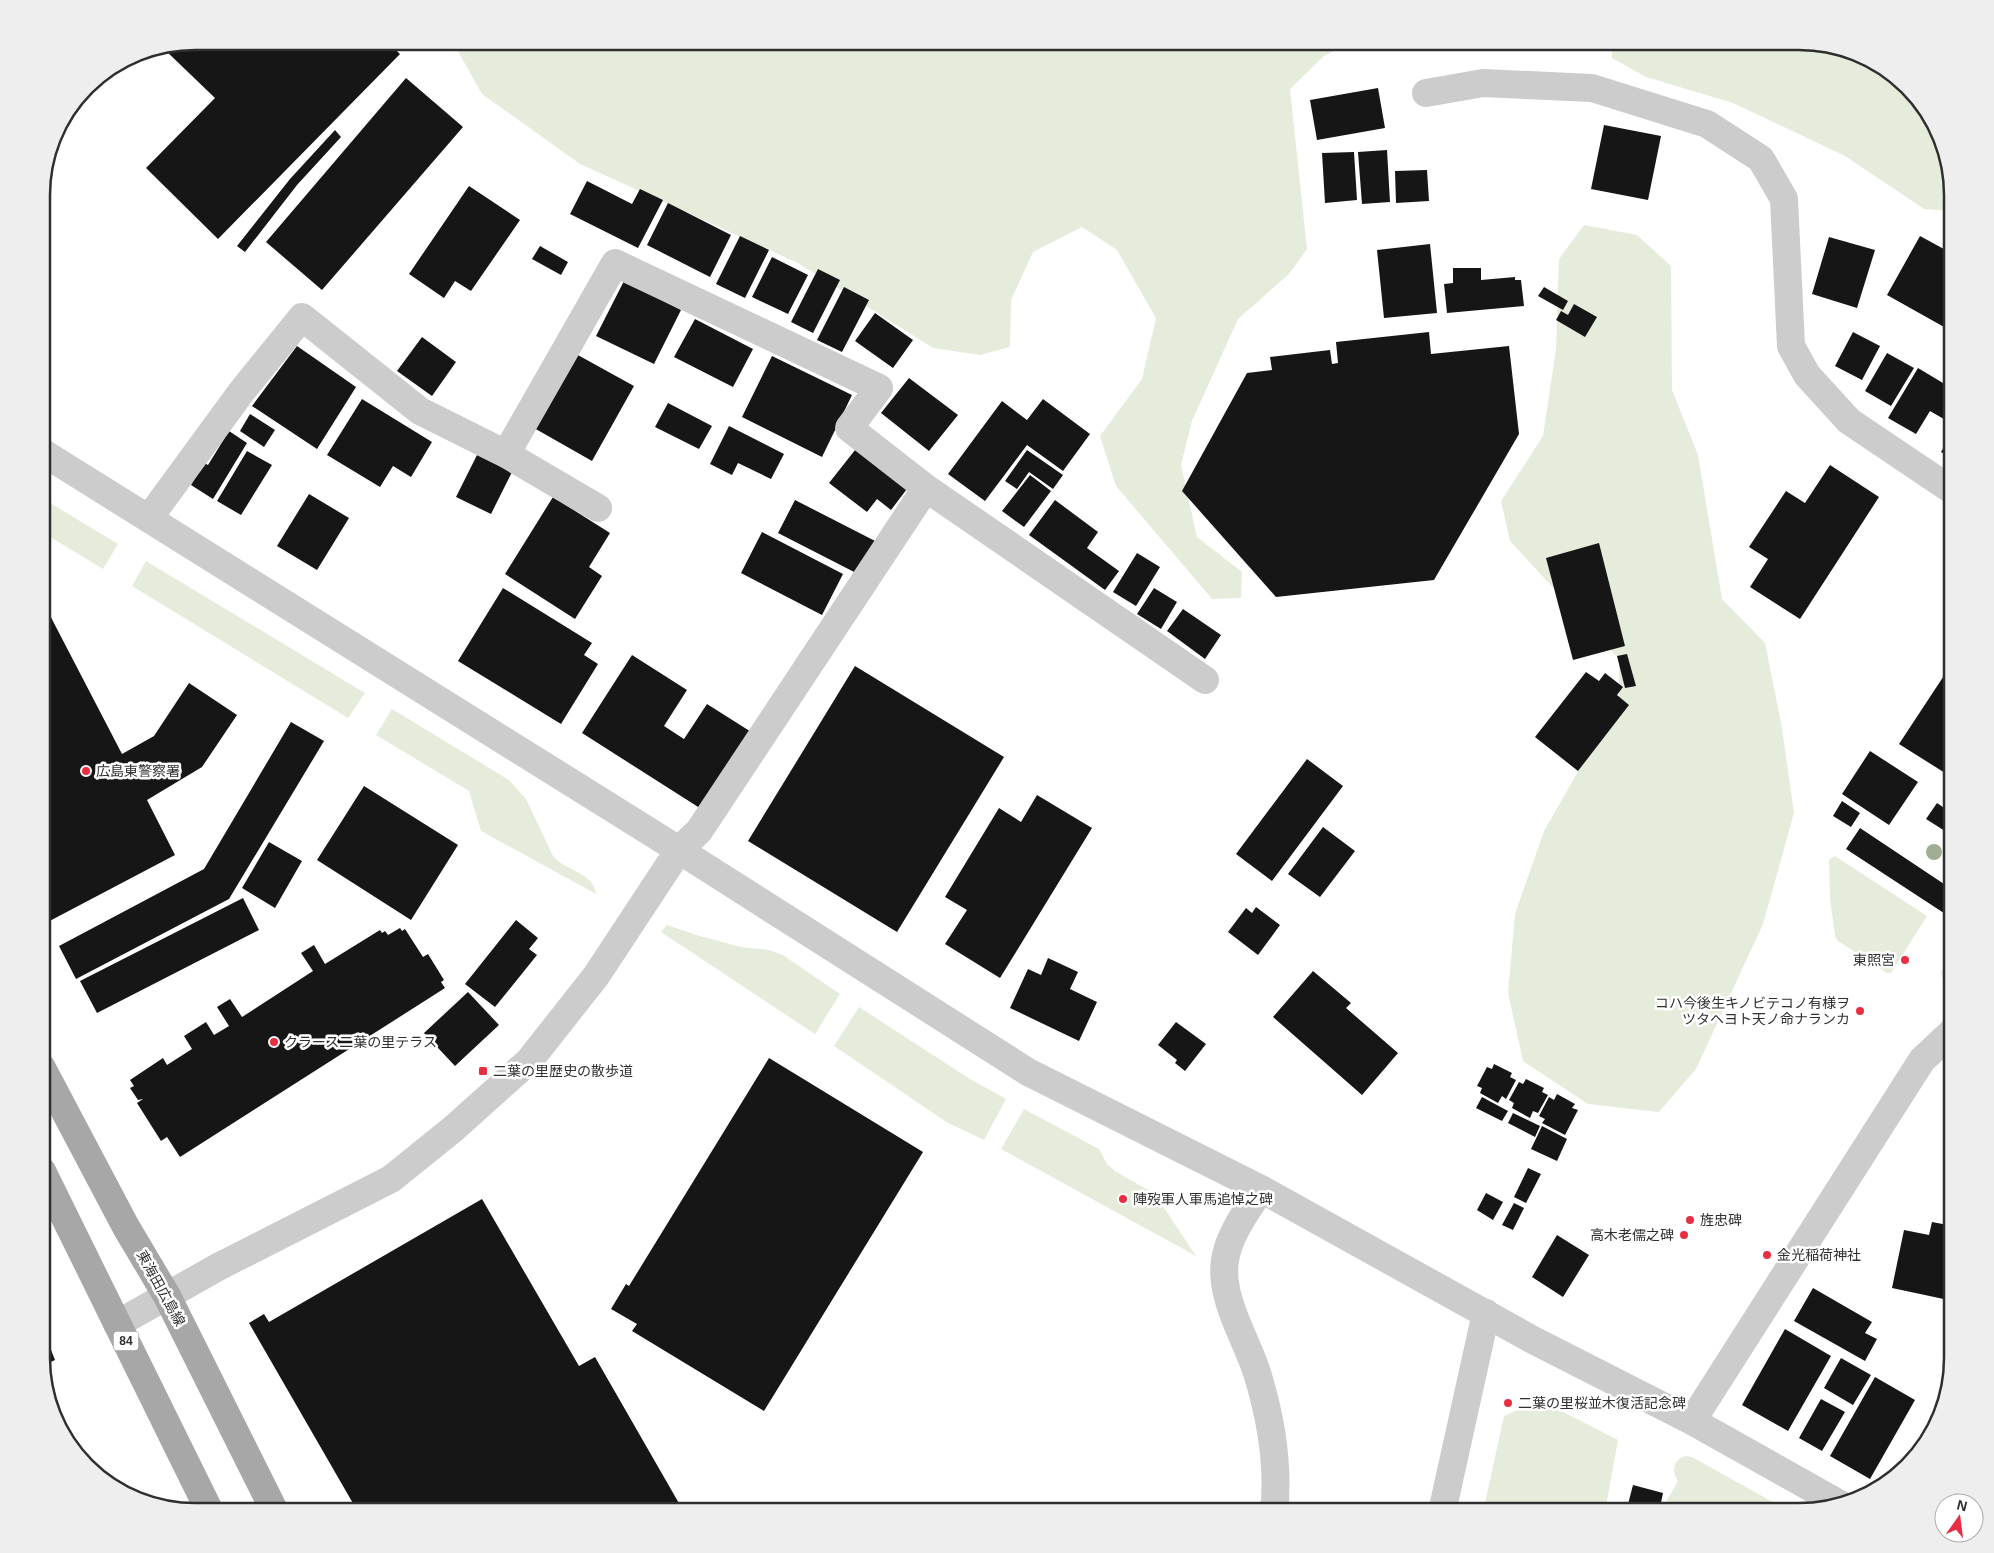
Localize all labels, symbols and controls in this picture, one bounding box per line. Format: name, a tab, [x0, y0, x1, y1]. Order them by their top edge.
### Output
place label: 広島東警察署	[96, 763, 180, 779]
marker: 広島東警察署	[80, 765, 92, 777]
place label: 東照宮	[1853, 952, 1895, 968]
marker: 東照宮	[1899, 954, 1911, 966]
place label: コハ今後生キノビテコノ有様ヲ ツタヘヨト天ノ命ナランカ	[1655, 995, 1850, 1027]
marker: コハ今後生キノビテコノ有様ヲ ツタヘヨト天ノ命ナランカ	[1854, 1005, 1866, 1017]
place label: クラース二葉の里テラス	[284, 1034, 437, 1050]
marker: クラース二葉の里テラス	[268, 1036, 280, 1048]
place label: 二葉の里歴史の散歩道	[493, 1063, 633, 1079]
marker: 二葉の里歴史の散歩道	[477, 1065, 489, 1077]
place label: 陣歿軍人軍馬追悼之碑	[1133, 1191, 1273, 1207]
marker: 陣歿軍人軍馬追悼之碑	[1117, 1193, 1129, 1205]
place label: 旌忠碑	[1700, 1212, 1742, 1228]
marker: 旌忠碑	[1684, 1214, 1696, 1226]
place label: 高木老儒之碑	[1590, 1227, 1674, 1243]
marker: 高木老儒之碑	[1678, 1229, 1690, 1241]
street label: 東海田広島線	[134, 1247, 188, 1329]
place label: 金光稲荷神社	[1777, 1247, 1861, 1263]
marker: 金光稲荷神社	[1761, 1249, 1773, 1261]
road number: 84	[114, 1332, 138, 1350]
place label: 二葉の里桜並木復活記念碑	[1518, 1395, 1686, 1411]
marker: 二葉の里桜並木復活記念碑	[1502, 1397, 1514, 1409]
north arrow	[1934, 1493, 1984, 1543]
text: N	[1955, 1496, 1969, 1514]

